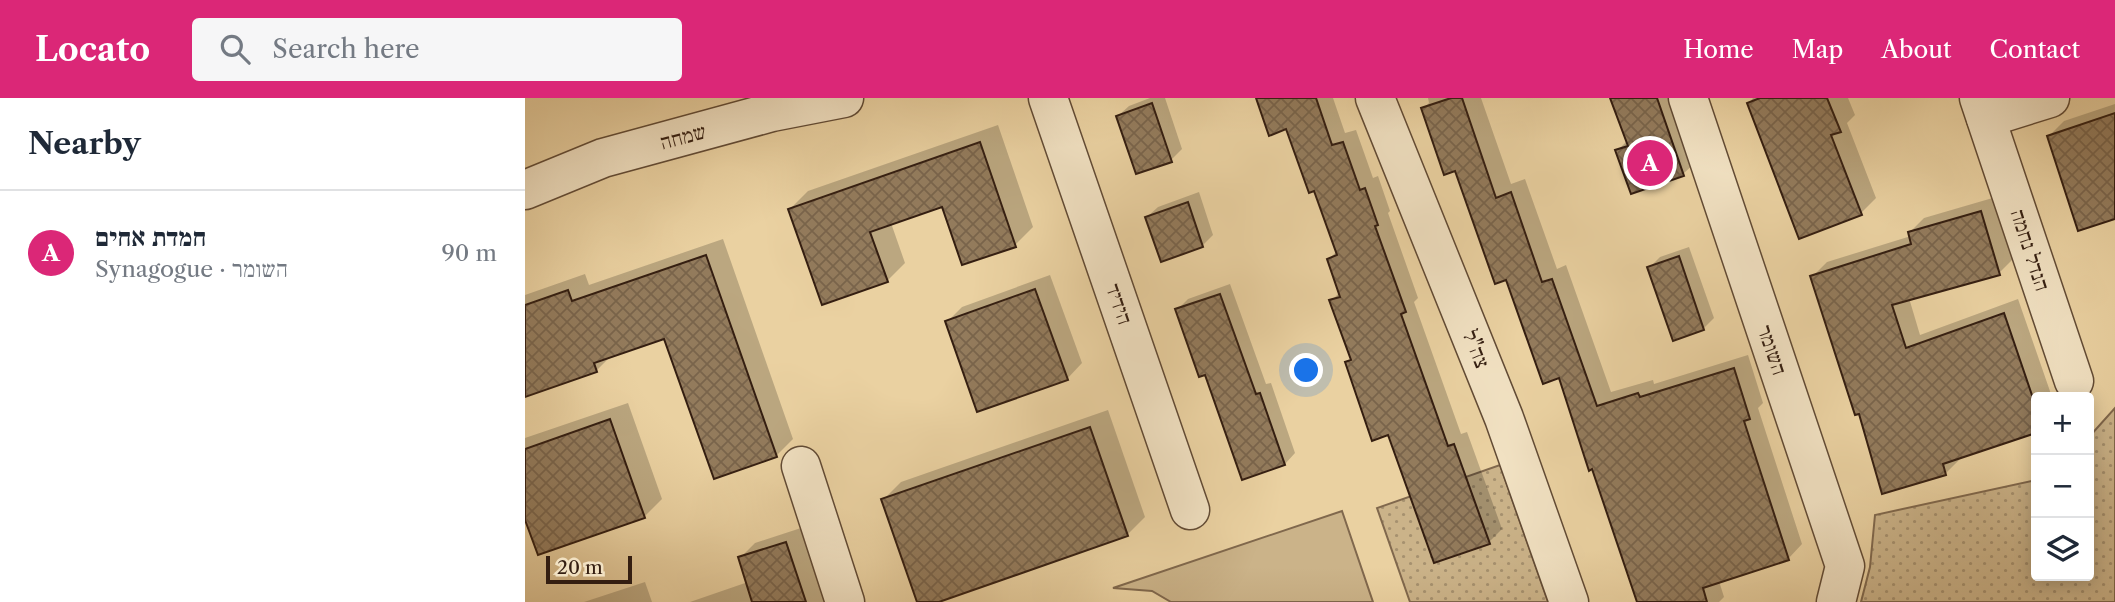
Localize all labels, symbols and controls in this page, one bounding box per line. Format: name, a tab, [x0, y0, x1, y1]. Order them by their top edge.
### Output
search box	[192, 18, 682, 81]
text: Locato	[35, 29, 150, 70]
icon: search	[216, 30, 254, 68]
text: Search here	[272, 33, 420, 65]
text: Home	[1683, 35, 1754, 64]
text: Map	[1792, 35, 1843, 64]
text: About	[1881, 35, 1952, 64]
text: Contact	[1990, 35, 2080, 64]
street label: שמחה	[657, 118, 709, 155]
text: Nearby	[28, 125, 141, 162]
pin: A	[1627, 137, 1673, 189]
street label: הנדל נחמה	[2006, 206, 2055, 294]
text: חמדת אחים	[95, 221, 206, 253]
text: A	[42, 239, 60, 267]
text: 90 m	[441, 239, 497, 267]
text: Synagogue · השומר	[95, 255, 288, 283]
street label: הידיד	[1101, 280, 1138, 328]
street label: השומר	[1752, 322, 1793, 378]
street label: צה"ל	[1458, 326, 1495, 372]
your location	[1289, 353, 1323, 387]
map controls	[2031, 392, 2094, 581]
button: +	[2031, 392, 2094, 455]
button: −	[2031, 455, 2094, 518]
button: layers	[2031, 518, 2094, 581]
scale bar	[546, 553, 632, 585]
text: 20 m	[557, 556, 603, 579]

